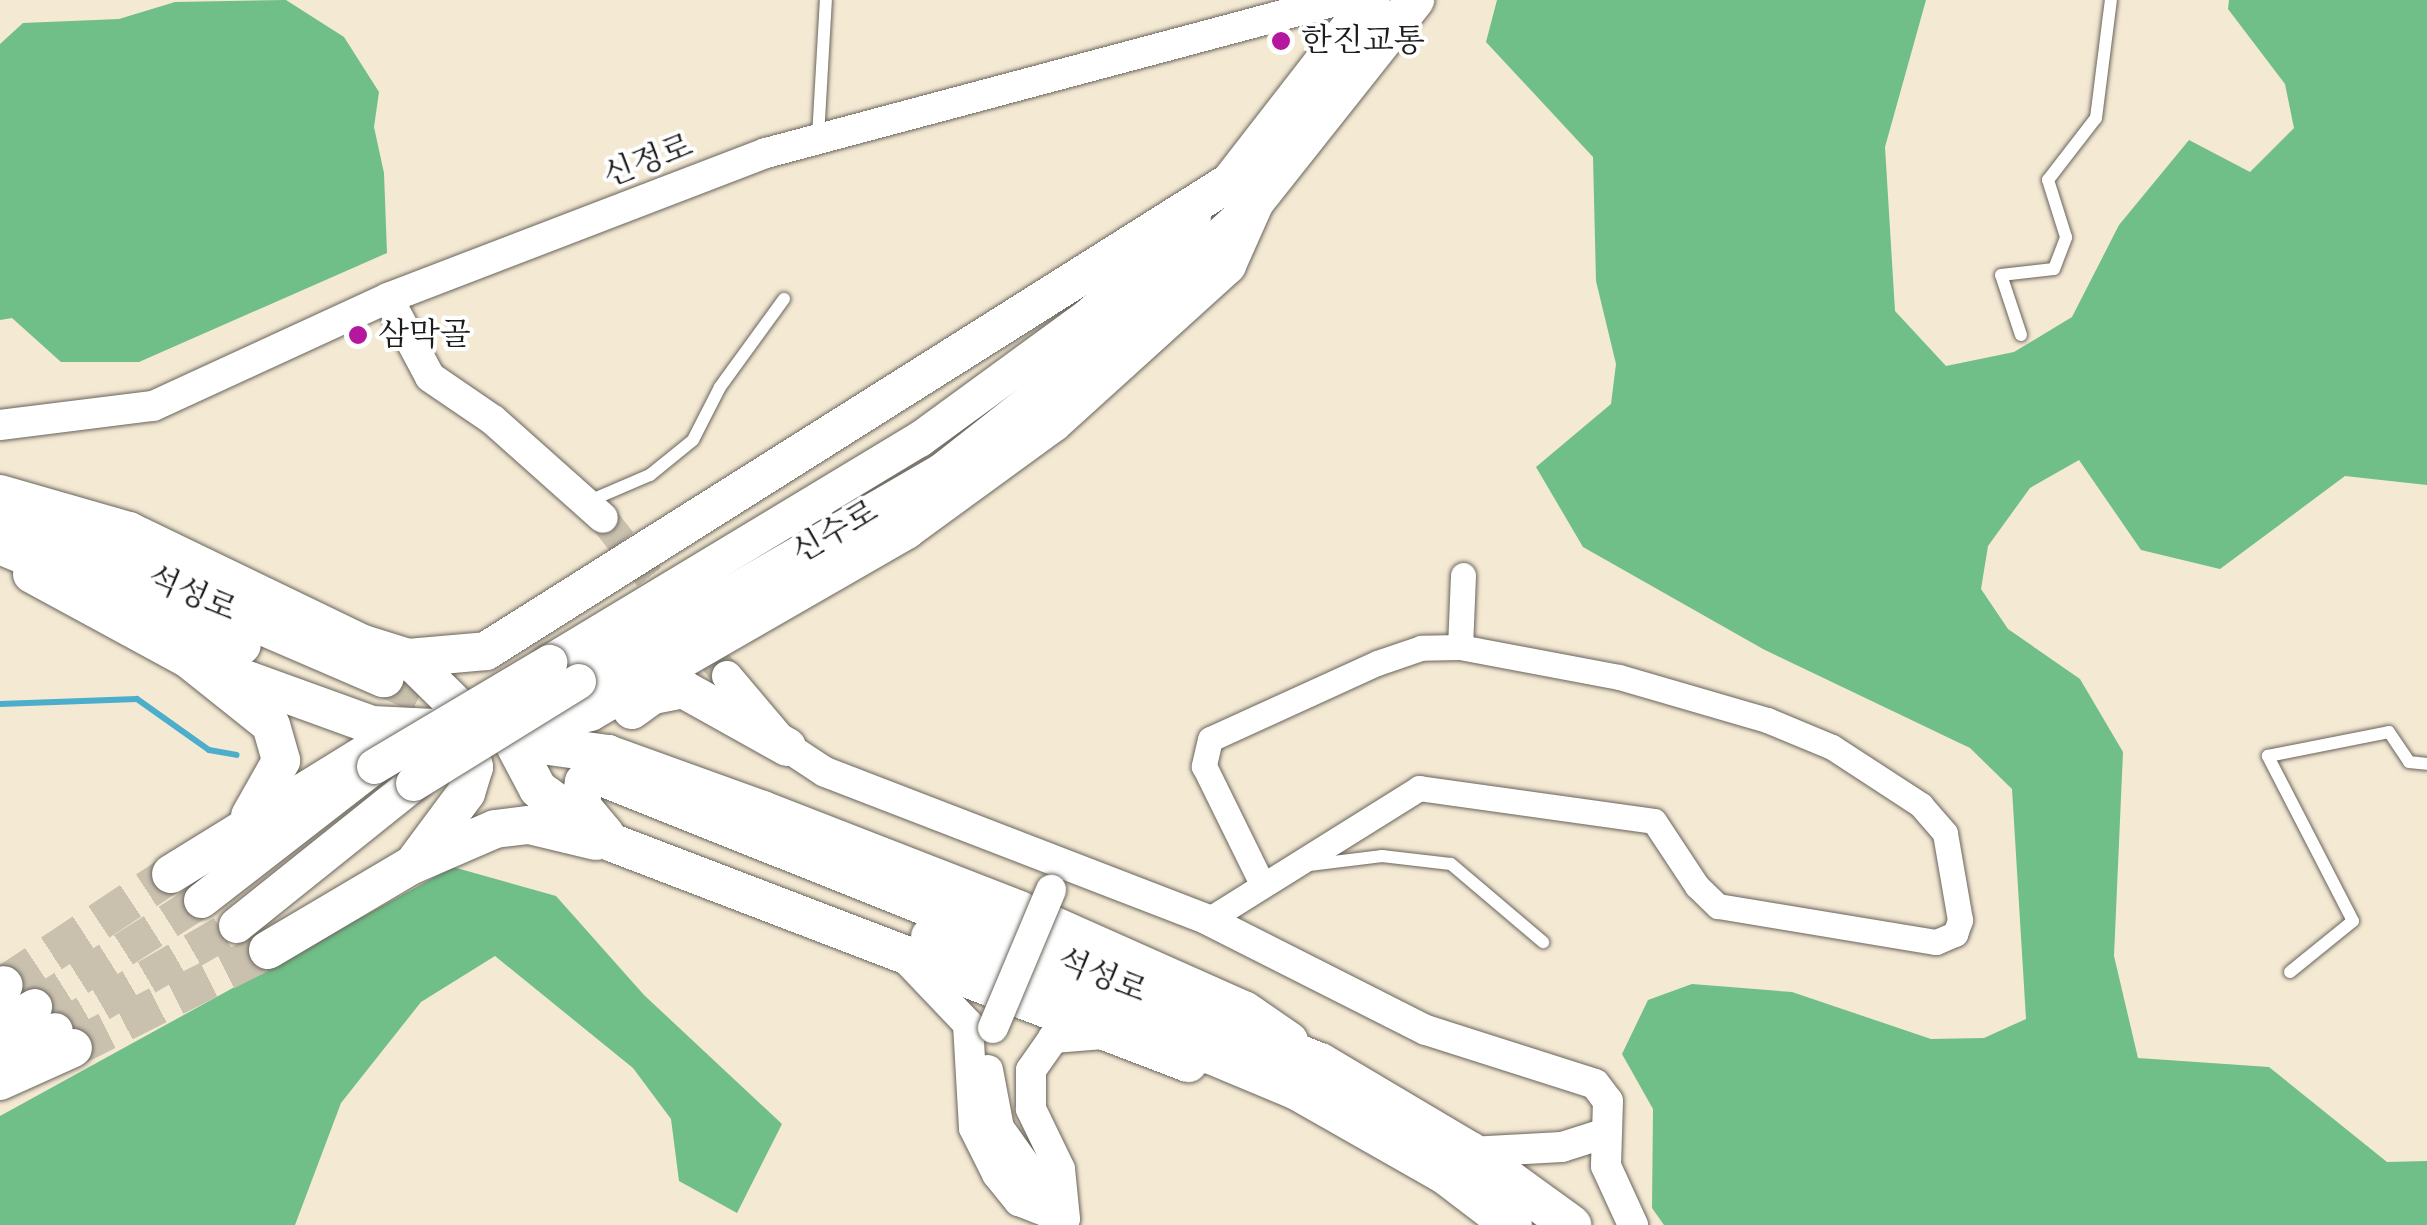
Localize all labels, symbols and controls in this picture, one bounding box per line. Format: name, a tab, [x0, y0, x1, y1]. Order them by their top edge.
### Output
place label: 한진교통	[1301, 22, 1425, 60]
marker: 한진교통	[1270, 30, 1292, 52]
street label: 신정로	[598, 126, 698, 196]
place label: 삼막골	[378, 316, 471, 354]
marker: 삼막골	[347, 324, 369, 346]
street label: 신수로	[785, 492, 885, 572]
street label: 석성로	[142, 558, 242, 630]
street label: 석성로	[1052, 941, 1152, 1011]

